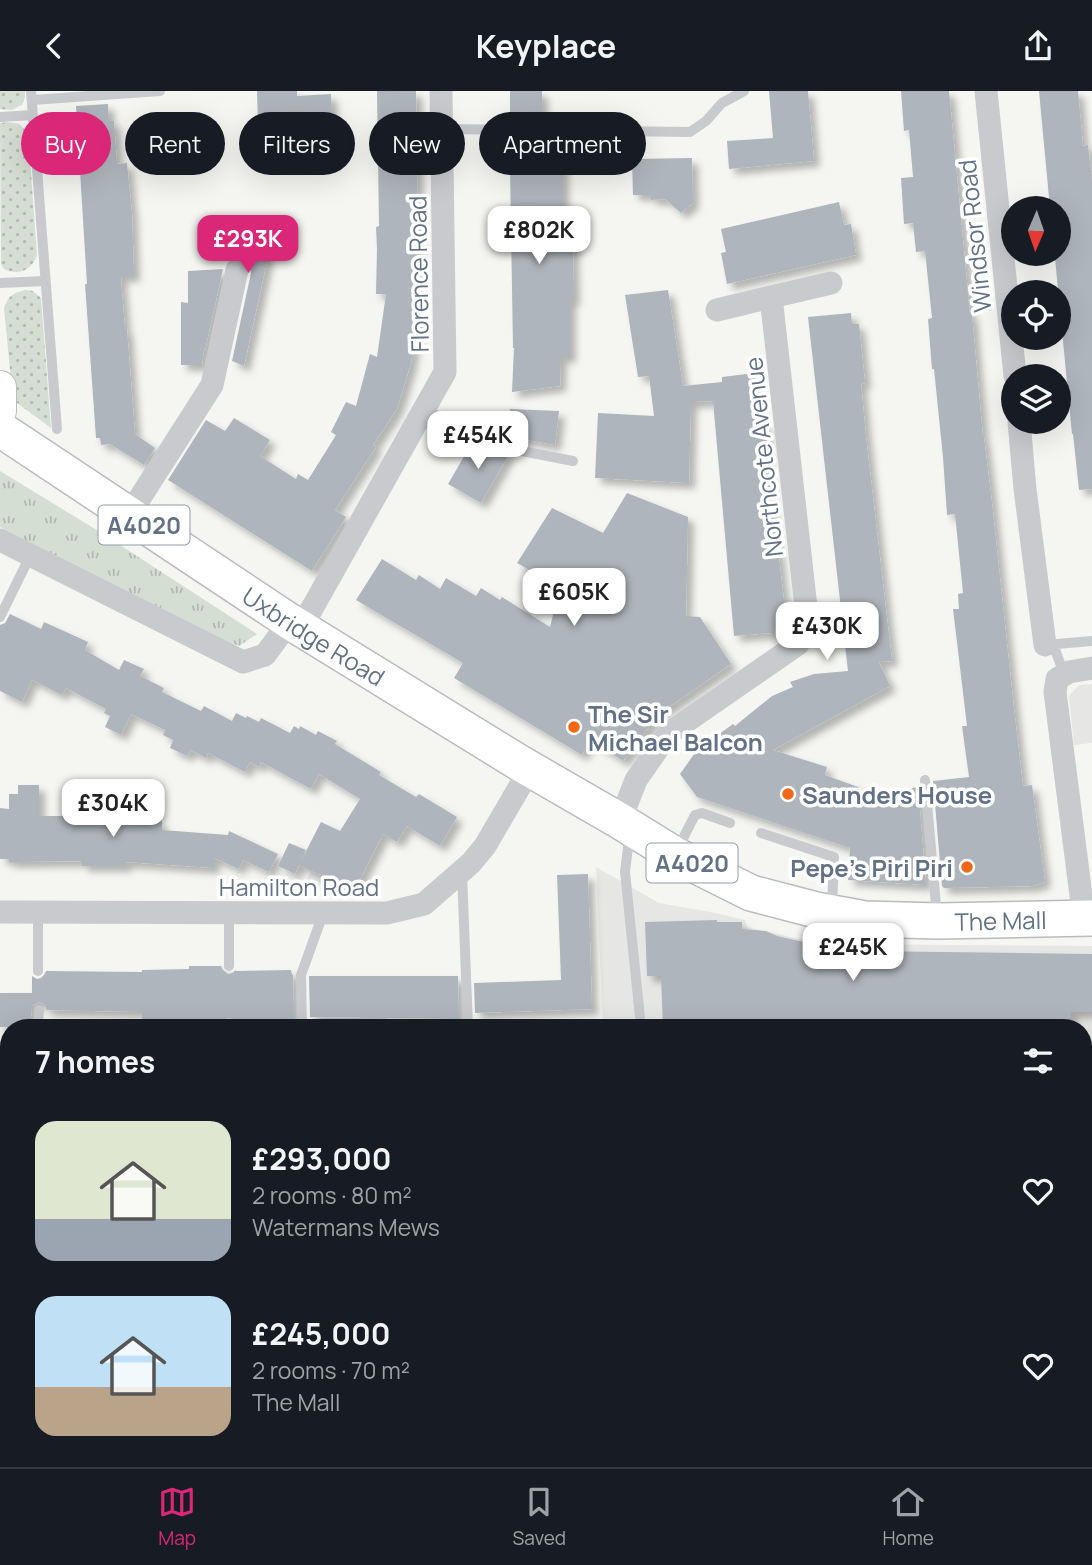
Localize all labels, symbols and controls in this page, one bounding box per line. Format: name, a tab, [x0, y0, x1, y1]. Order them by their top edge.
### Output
text: Keyplace	[476, 24, 616, 68]
icon: back	[35, 27, 73, 65]
icon: share	[1019, 27, 1057, 65]
chip: Buy	[21, 112, 111, 175]
chip: Rent	[125, 112, 225, 175]
chip: Filters	[239, 112, 355, 175]
chip: New	[369, 112, 465, 175]
chip: Apartment	[479, 112, 646, 175]
street label: Windsor Road	[950, 158, 998, 314]
street label: Florence Road	[400, 195, 436, 353]
north arrow	[1001, 196, 1071, 266]
map controls	[1001, 196, 1071, 434]
pin: £802K	[490, 207, 588, 266]
text: £802K	[504, 213, 574, 245]
pin: £293K	[199, 215, 297, 275]
text: £293K	[213, 222, 283, 254]
button: locate	[1001, 280, 1071, 350]
street label: Northcote Avenue	[736, 356, 790, 558]
button: layers	[1001, 364, 1071, 434]
pin: £454K	[429, 411, 527, 471]
text: £454K	[443, 418, 513, 450]
road number: A4020	[99, 505, 190, 545]
pin: £605K	[525, 568, 623, 628]
text: £605K	[539, 575, 609, 607]
street label: Uxbridge Road	[236, 578, 391, 693]
pin: £430K	[778, 603, 876, 662]
text: £430K	[792, 609, 862, 641]
place label: The Sir Michael Balcon	[588, 697, 763, 758]
marker: The Sir Michael Balcon	[566, 719, 582, 735]
place label: Saunders House	[802, 778, 992, 811]
pin: £304K	[64, 779, 162, 839]
text: £304K	[78, 786, 148, 818]
marker: Saunders House	[780, 786, 796, 802]
road number: A4020	[646, 843, 738, 883]
place label: Pepe's Piri Piri	[790, 851, 953, 884]
marker: Pepe's Piri Piri	[959, 859, 975, 875]
street label: Hamilton Road	[219, 870, 379, 903]
street label: The Mall	[954, 902, 1047, 937]
pin: £245K	[804, 923, 902, 983]
text: £245K	[819, 930, 887, 962]
text: 7 homes	[35, 1041, 155, 1082]
icon: filters	[1019, 1042, 1057, 1080]
text: £293,000	[252, 1138, 391, 1179]
icon: home	[91, 1149, 175, 1233]
icon: heart	[1019, 1172, 1057, 1210]
text: 2 rooms · 80 m²	[252, 1179, 412, 1211]
text: Watermans Mews	[252, 1211, 440, 1243]
text: £245,000	[252, 1313, 391, 1354]
icon: home	[91, 1324, 175, 1408]
icon: heart	[1019, 1347, 1057, 1385]
text: 2 rooms · 70 m²	[252, 1354, 410, 1386]
text: The Mall	[252, 1386, 340, 1418]
tab: Map	[158, 1483, 196, 1551]
tab: Saved	[513, 1483, 566, 1551]
tab: Home	[882, 1483, 934, 1551]

